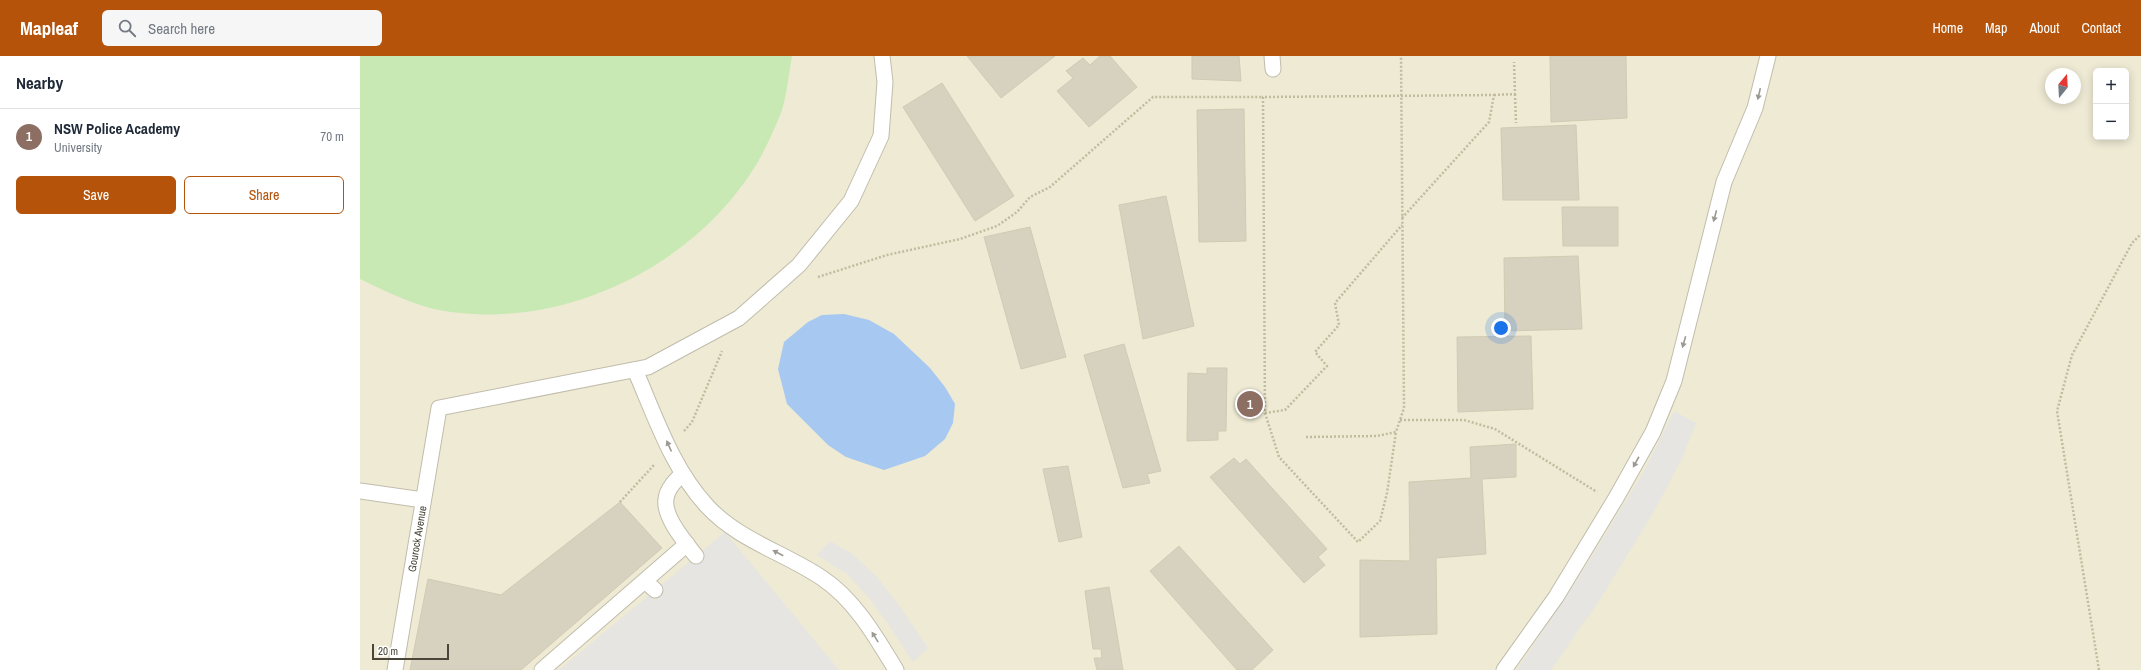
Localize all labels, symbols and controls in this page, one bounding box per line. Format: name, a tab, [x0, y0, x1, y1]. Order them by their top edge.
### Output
search box	[102, 10, 382, 46]
text: Mapleaf	[20, 15, 78, 41]
icon: search	[116, 17, 138, 39]
text: Search here	[148, 18, 215, 39]
text: Home	[1932, 19, 1963, 37]
text: Map	[1985, 19, 2007, 37]
text: About	[2029, 19, 2059, 37]
text: Contact	[2081, 19, 2121, 37]
north arrow	[2045, 68, 2081, 104]
map controls	[2093, 68, 2129, 140]
button: +	[2093, 68, 2129, 104]
text: Nearby	[16, 71, 63, 94]
one-way arrow	[1755, 88, 1761, 100]
button: −	[2093, 104, 2129, 140]
text: NSW Police Academy	[54, 118, 180, 139]
text: 1	[26, 128, 32, 145]
text: 70 m	[320, 128, 344, 145]
text: University	[54, 139, 102, 156]
button: Save	[16, 176, 176, 214]
button: Share	[184, 176, 344, 214]
one-way arrow	[1712, 210, 1718, 222]
your location	[1491, 318, 1511, 338]
one-way arrow	[1681, 337, 1687, 349]
pin: 1	[1237, 389, 1263, 419]
one-way arrow	[665, 439, 671, 451]
one-way arrow	[1632, 456, 1639, 468]
street label: Gourock Avenue	[405, 505, 429, 573]
one-way arrow	[772, 550, 784, 556]
one-way arrow	[871, 632, 879, 642]
scale bar	[372, 642, 449, 661]
text: 20 m	[378, 644, 398, 658]

